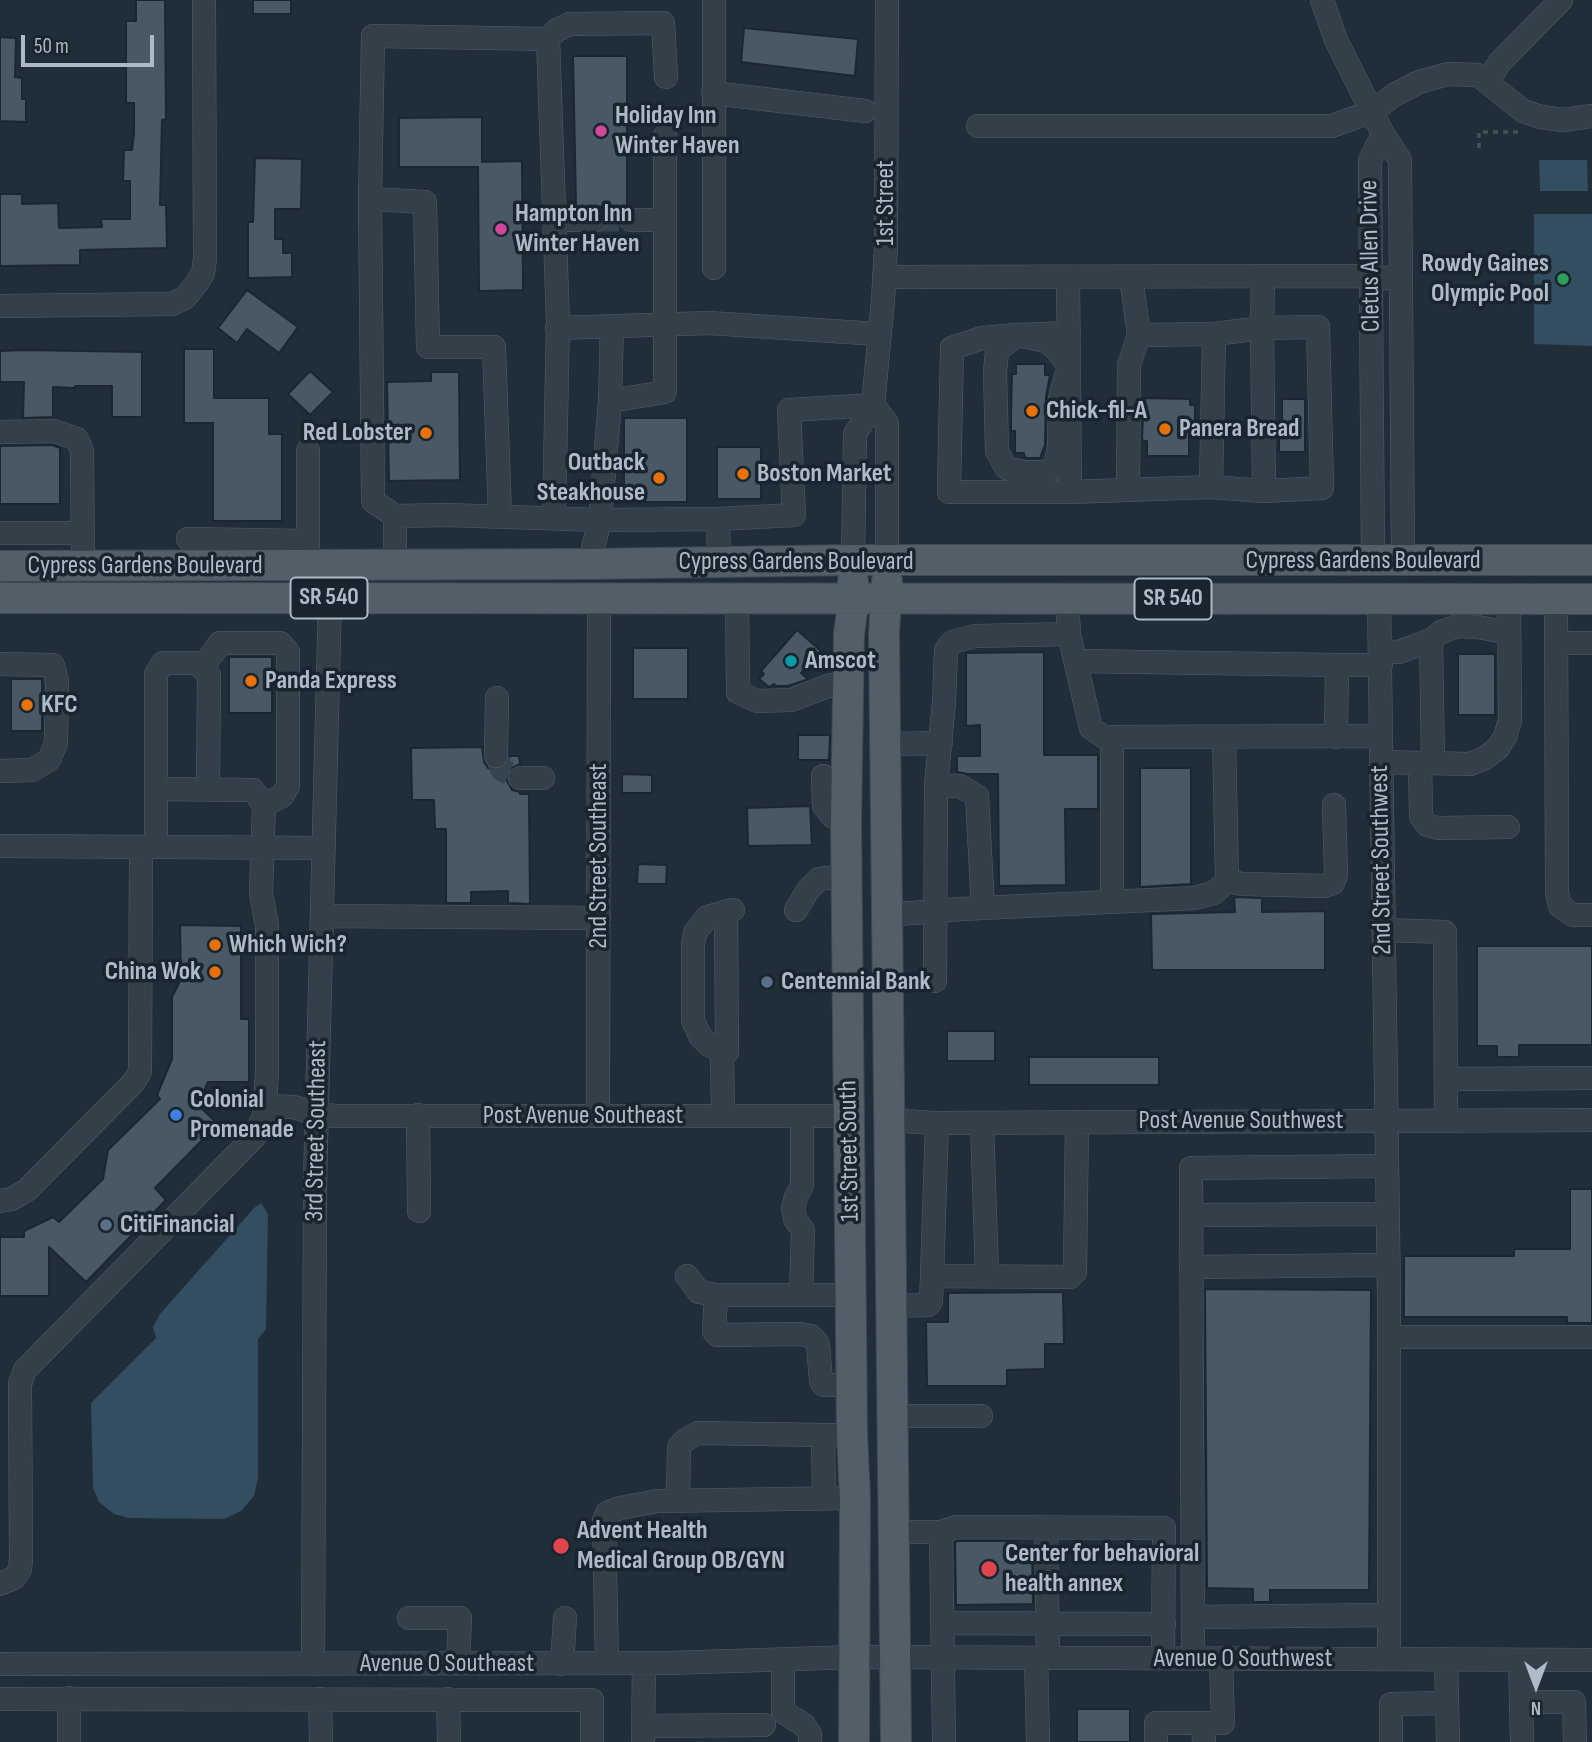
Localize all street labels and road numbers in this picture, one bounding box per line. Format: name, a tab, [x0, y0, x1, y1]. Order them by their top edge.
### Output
street label: 1st Street	[870, 160, 902, 246]
street label: Cletus Allen Drive	[1354, 180, 1388, 332]
street label: Cypress Gardens Boulevard	[1245, 545, 1481, 577]
street label: Cypress Gardens Boulevard	[678, 546, 914, 578]
street label: Cypress Gardens Boulevard	[27, 550, 263, 582]
road number: SR 540	[290, 578, 368, 618]
road number: SR 540	[1134, 578, 1212, 620]
street label: 2nd Street Southeast	[583, 763, 615, 949]
street label: 2nd Street Southwest	[1365, 765, 1399, 955]
street label: 3rd Street Southeast	[300, 1040, 334, 1222]
street label: 1st Street South	[833, 1080, 867, 1222]
street label: Post Avenue Southeast	[483, 1100, 683, 1132]
street label: Post Avenue Southwest	[1139, 1105, 1343, 1137]
street label: Avenue O Southwest	[1154, 1643, 1332, 1675]
street label: Avenue O Southeast	[360, 1648, 534, 1680]

